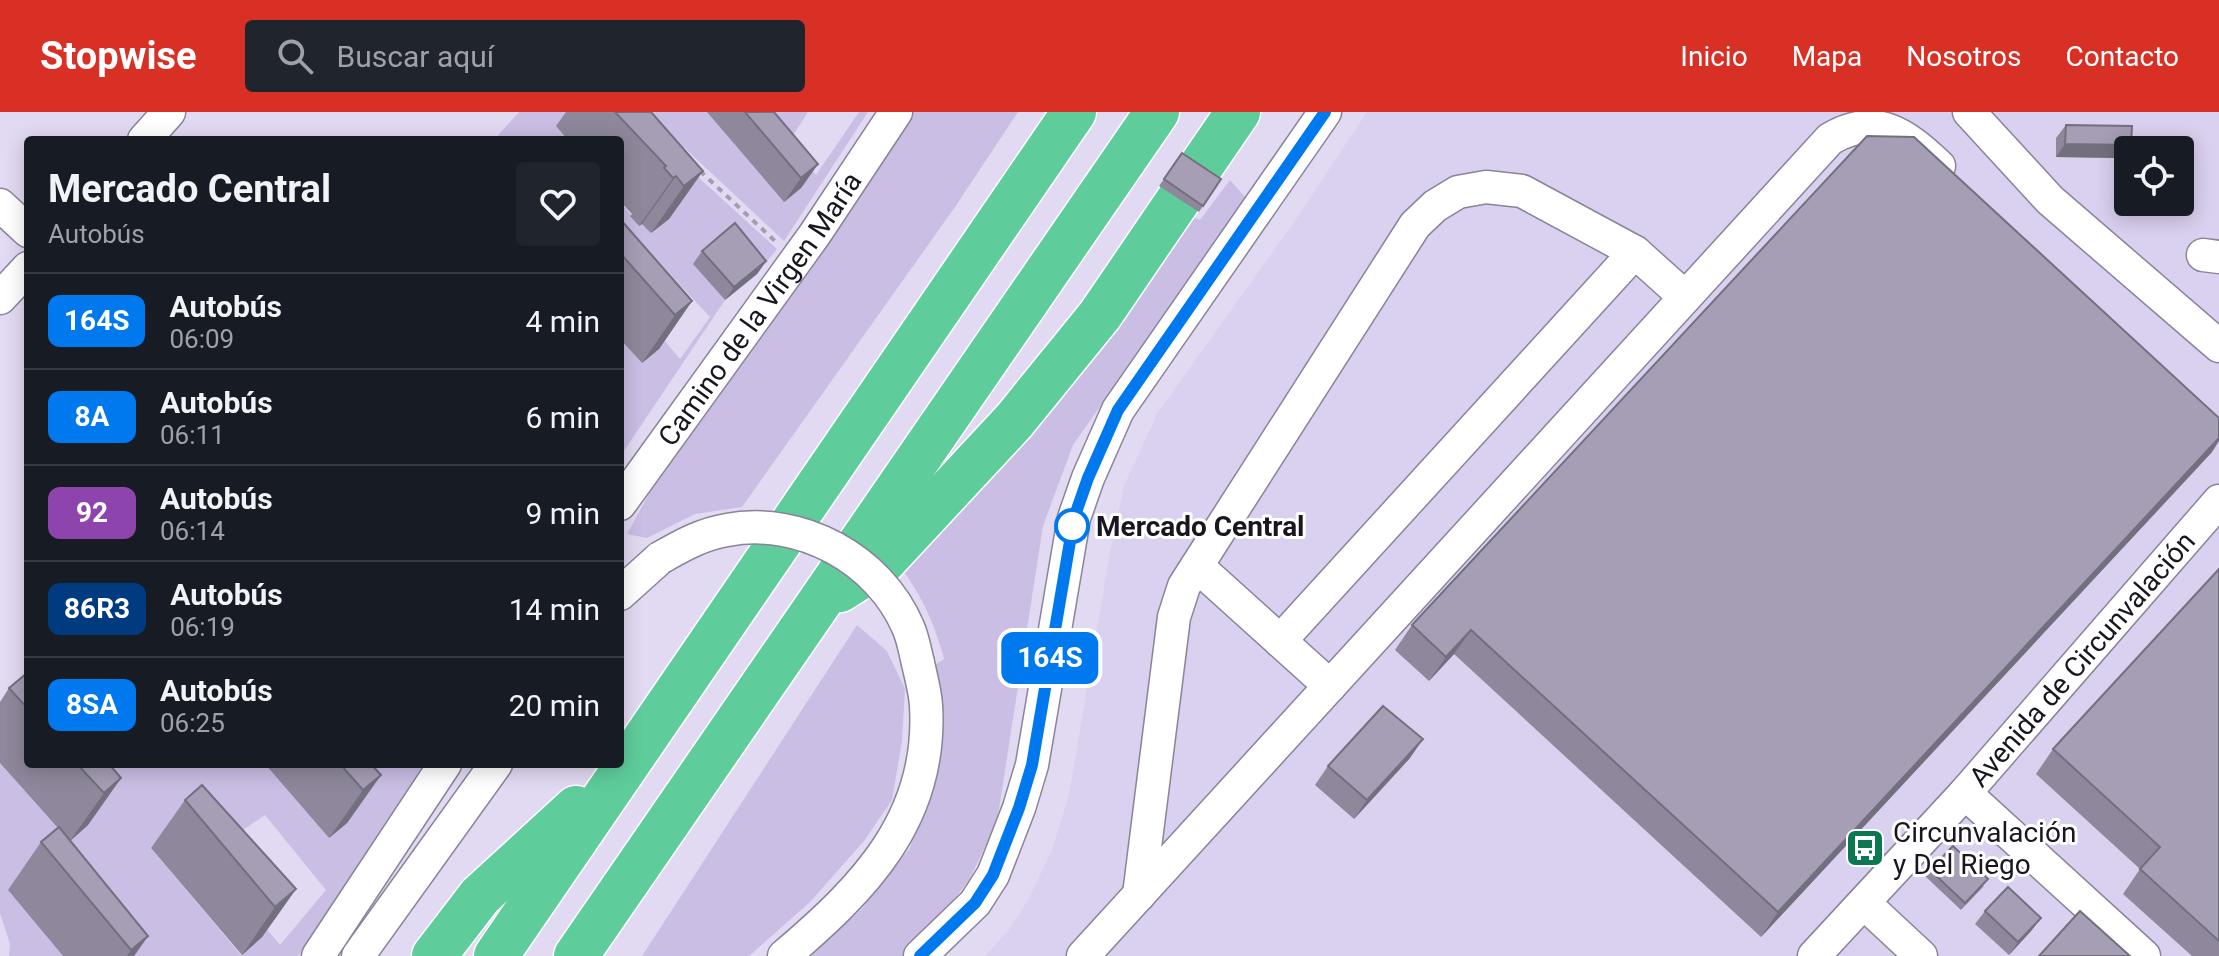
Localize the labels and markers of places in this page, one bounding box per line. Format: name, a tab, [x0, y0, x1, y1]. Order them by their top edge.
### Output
marker: Mercado Central	[1055, 509, 1089, 543]
place label: Mercado Central	[1096, 510, 1305, 543]
place label: Circunvalación y Del Riego	[1893, 816, 2076, 881]
bus stop icon: Circunvalación y Del Riego	[1844, 827, 1886, 869]

